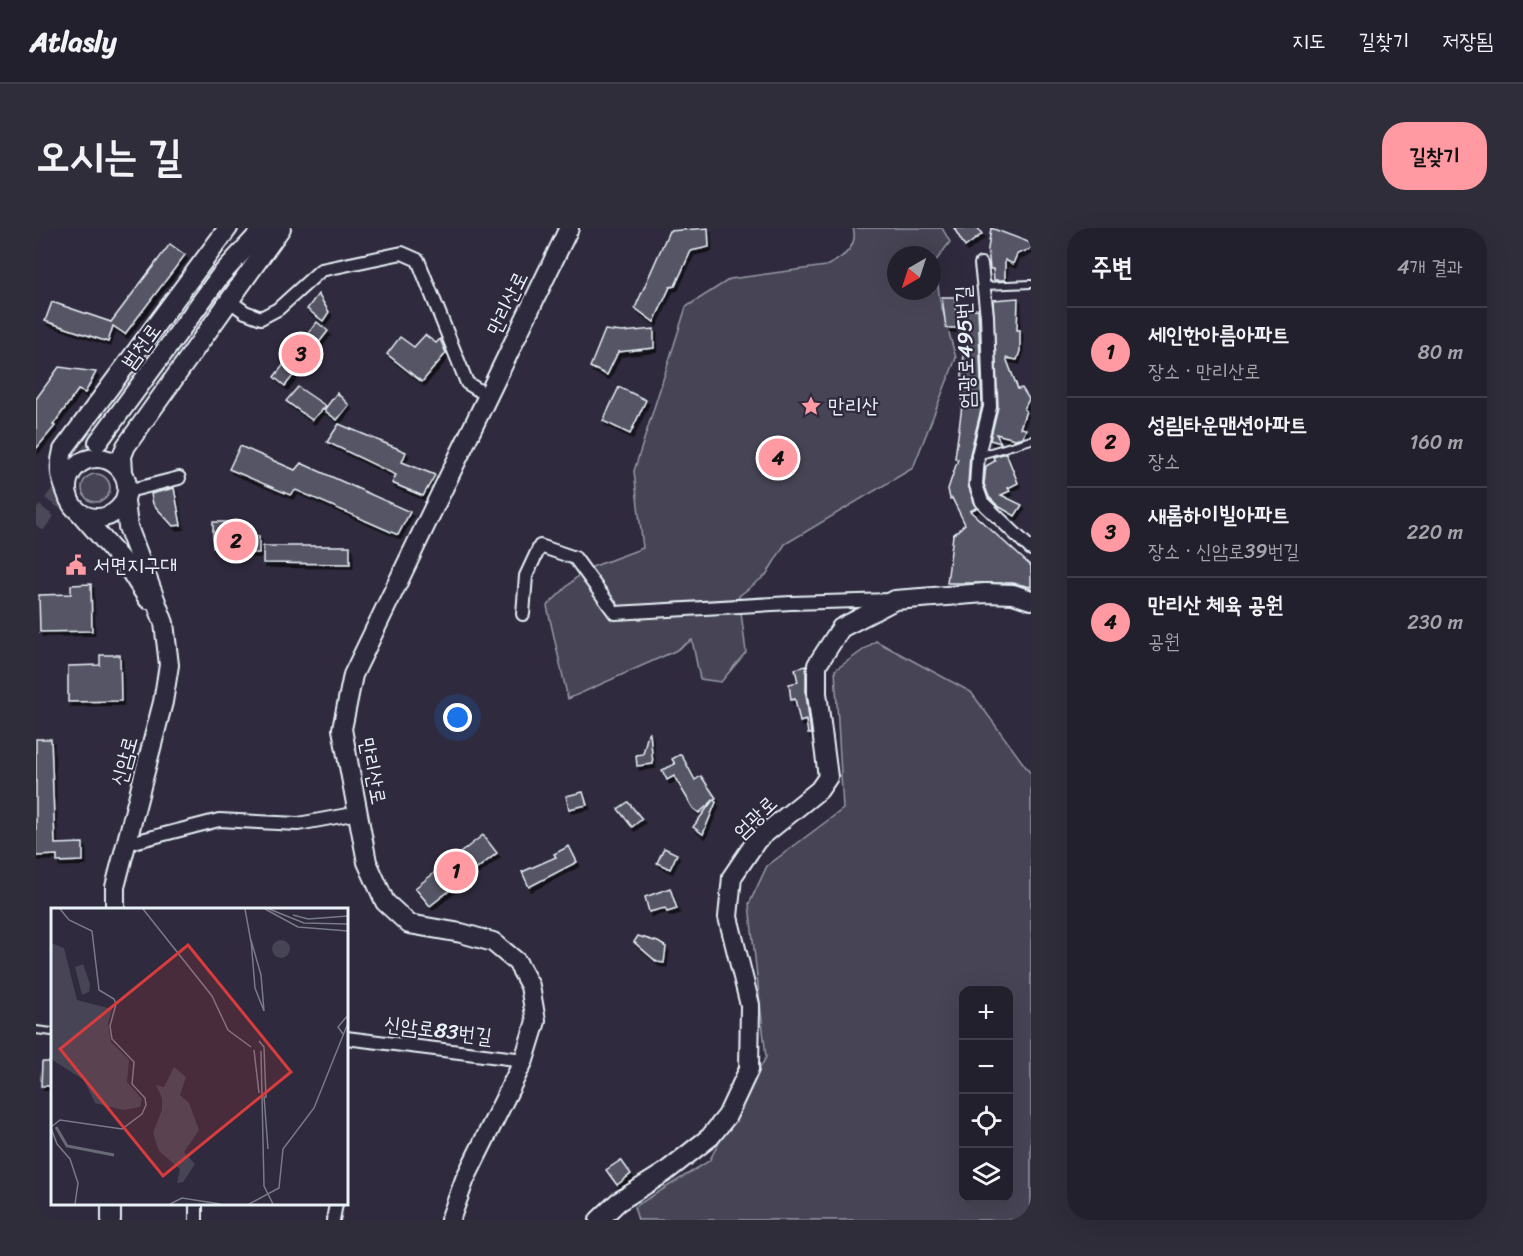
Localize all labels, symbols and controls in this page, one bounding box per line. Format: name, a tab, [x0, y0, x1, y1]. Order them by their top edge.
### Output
text: Atlasly	[30, 17, 117, 66]
text: 지도	[1292, 22, 1326, 60]
text: 길찾기	[1359, 22, 1409, 60]
text: 저장됨	[1442, 22, 1493, 60]
text: 오시는 길	[36, 119, 182, 193]
button: 길찾기	[1382, 122, 1487, 190]
text: 주변	[1091, 244, 1133, 290]
north arrow	[887, 246, 941, 300]
text: 4개 결과	[1397, 250, 1463, 285]
street label: 만리산로	[475, 264, 539, 342]
street label: 엄광로495번길	[944, 285, 986, 409]
street label: 범천로	[111, 314, 171, 378]
text: 세인한아름아파트	[1148, 315, 1290, 354]
pin: 3	[282, 332, 320, 376]
text: 1	[1106, 335, 1115, 370]
text: 80 m	[1418, 335, 1463, 370]
text: 장소 · 만리산로	[1148, 354, 1260, 389]
place label: 만리산	[828, 387, 879, 425]
place icon: 만리산	[799, 394, 823, 418]
text: 성림타운맨션아파트	[1148, 405, 1307, 444]
text: 2	[1105, 425, 1116, 460]
text: 160 m	[1410, 425, 1463, 460]
pin: 4	[758, 436, 798, 480]
text: 장소	[1148, 444, 1180, 479]
text: 새롬하이빌아파트	[1148, 495, 1290, 534]
text: 3	[1105, 515, 1116, 550]
text: 220 m	[1407, 515, 1463, 550]
pin: 2	[216, 518, 256, 564]
text: 장소 · 신암로39번길	[1148, 534, 1300, 569]
place label: 서면지구대	[93, 546, 178, 584]
public building icon: 서면지구대	[64, 553, 88, 577]
text: 만리산 체육 공원	[1148, 585, 1283, 624]
text: 4	[1104, 605, 1117, 640]
text: 230 m	[1407, 605, 1463, 640]
text: 공원	[1148, 624, 1180, 659]
your location	[443, 703, 472, 732]
street label: 신암로	[99, 732, 149, 790]
street label: 만리산로	[348, 734, 398, 808]
street label: 엄광로	[724, 786, 786, 848]
pin: 1	[436, 848, 476, 894]
inset map	[51, 908, 348, 1205]
map controls	[959, 986, 1013, 1202]
button: +	[959, 986, 1013, 1040]
street label: 신암로83번길	[382, 1005, 494, 1055]
button: −	[959, 1040, 1013, 1094]
button: locate	[959, 1094, 1013, 1148]
button: layers	[959, 1148, 1013, 1202]

